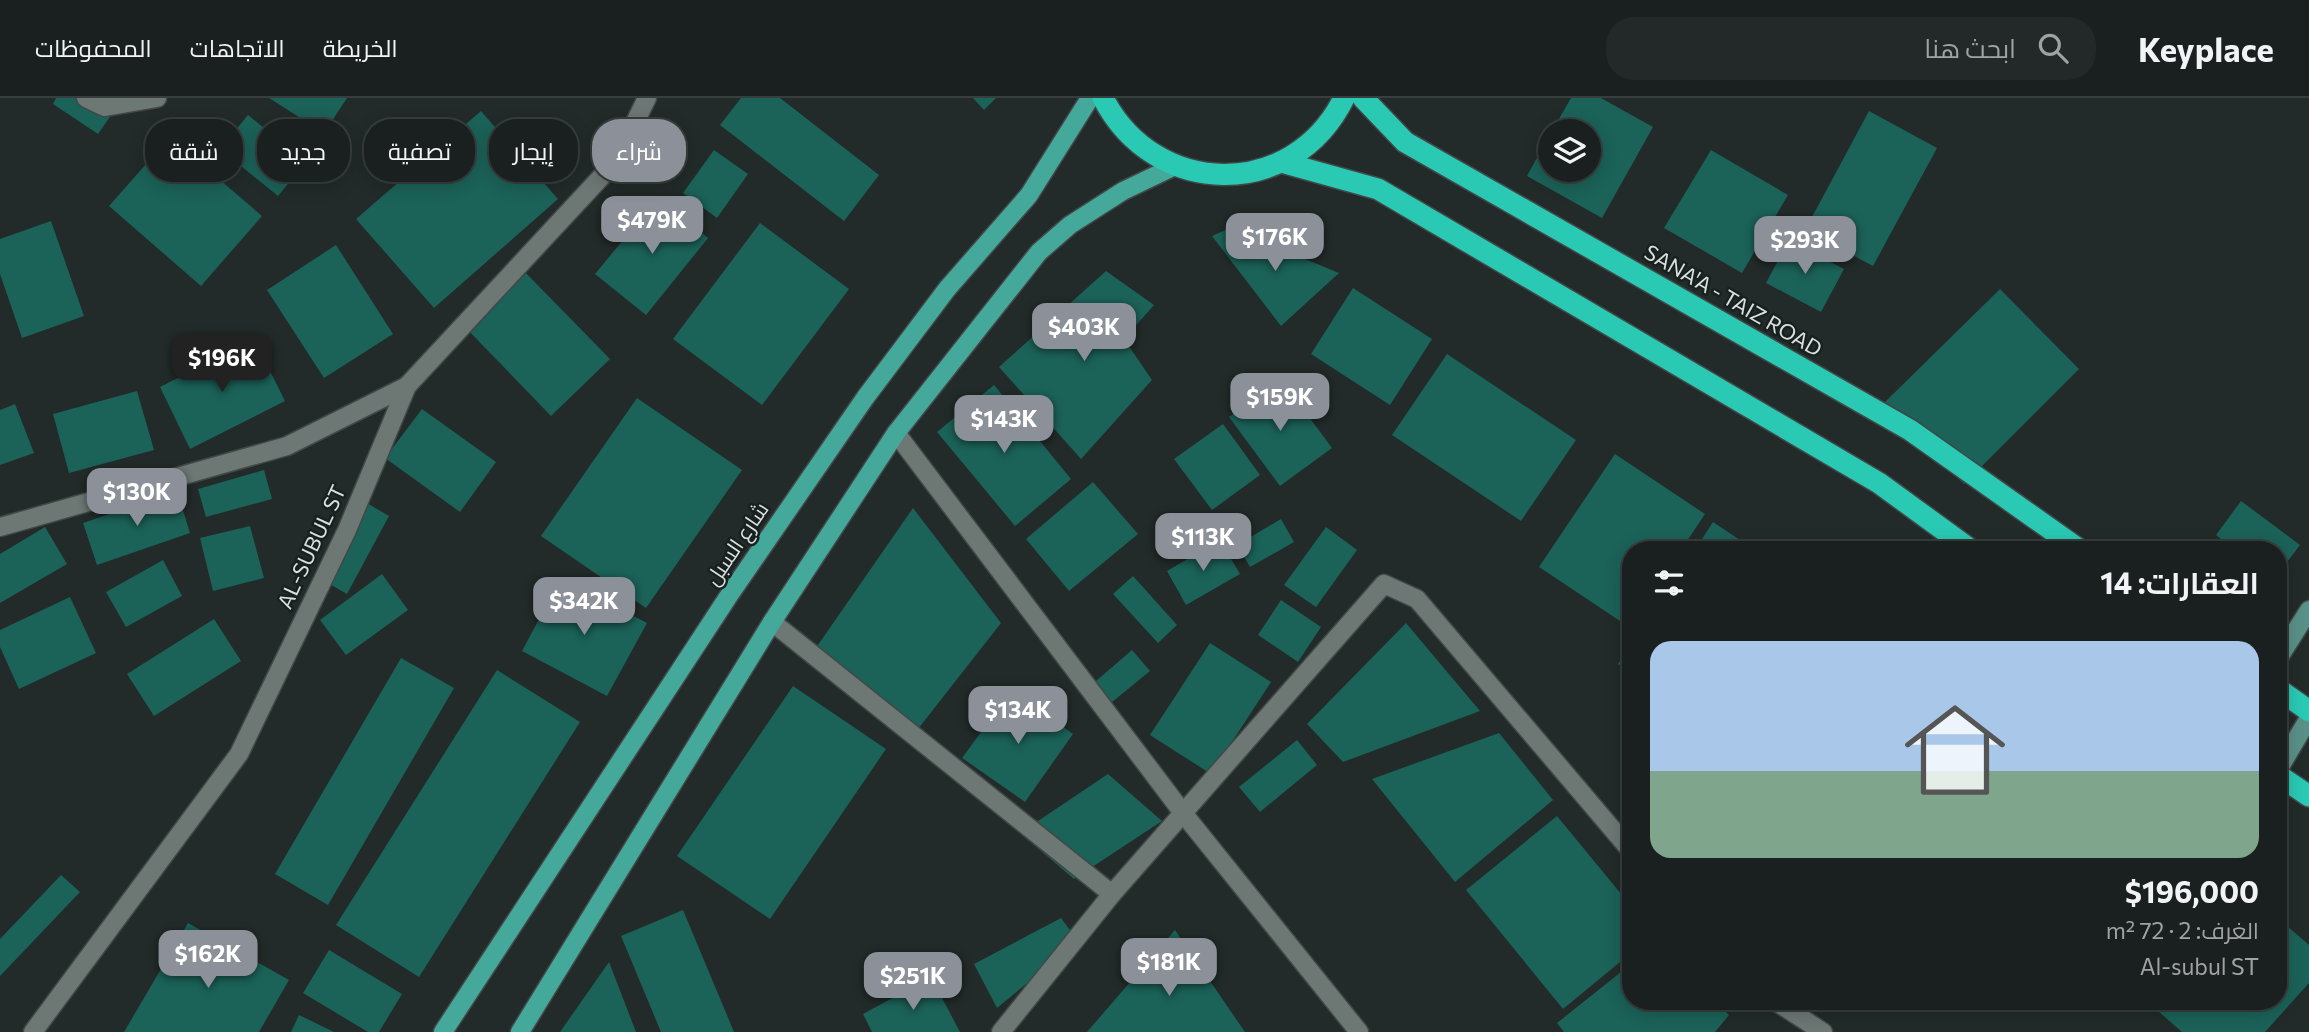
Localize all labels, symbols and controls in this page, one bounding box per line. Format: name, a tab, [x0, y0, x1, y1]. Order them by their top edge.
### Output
search box	[1606, 17, 2096, 80]
text: Keyplace	[2138, 28, 2274, 69]
icon: search	[2034, 29, 2072, 67]
text: ابحث هنا	[1924, 32, 2016, 63]
text: المحفوظات	[35, 33, 152, 62]
text: الاتجاهات	[190, 33, 285, 62]
text: الخريطة	[323, 33, 398, 62]
chip: شقة	[145, 119, 243, 182]
chip: جديد	[257, 119, 350, 182]
chip: تصفية	[364, 119, 475, 182]
chip: إيجار	[489, 119, 578, 182]
chip: شراء	[592, 119, 686, 182]
map controls	[1538, 119, 1601, 182]
button: layers	[1538, 119, 1601, 182]
pin: $479K	[603, 197, 701, 256]
text: $479K	[617, 205, 687, 233]
pin: $176K	[1226, 214, 1324, 273]
pin: $293K	[1756, 216, 1854, 276]
text: $176K	[1242, 222, 1308, 250]
text: $293K	[1770, 225, 1840, 253]
street label: SANA'A - TAIZ ROAD	[1641, 239, 1827, 361]
pin: $403K	[1035, 303, 1133, 363]
text: $403K	[1048, 312, 1120, 340]
pin: $196K	[173, 334, 271, 394]
text: $196K	[188, 343, 256, 371]
pin: $159K	[1231, 374, 1329, 433]
text: $159K	[1246, 382, 1314, 410]
pin: $143K	[955, 396, 1053, 455]
text: $143K	[970, 404, 1038, 432]
pin: $130K	[88, 468, 186, 528]
text: $130K	[103, 477, 171, 505]
street label: AL-SUBUL ST	[271, 481, 350, 612]
street label: شارع السبل	[699, 497, 775, 591]
pin: $113K	[1154, 514, 1252, 573]
text: $113K	[1171, 522, 1235, 550]
text: العقارات: 14	[2100, 563, 2259, 600]
icon: filters	[1650, 564, 1688, 602]
pin: $342K	[535, 578, 633, 637]
text: $342K	[549, 586, 619, 614]
pin: $134K	[969, 686, 1067, 746]
icon: home	[1892, 687, 2018, 813]
text: $134K	[984, 695, 1052, 723]
text: $196,000	[2125, 872, 2259, 909]
text: الغرف: 2 · 72 m²	[2106, 916, 2259, 944]
pin: $162K	[159, 930, 257, 990]
text: $162K	[175, 939, 241, 967]
pin: $181K	[1120, 939, 1218, 998]
text: $181K	[1137, 947, 1201, 975]
text: Al-subul ST	[2140, 952, 2259, 980]
pin: $251K	[864, 953, 962, 1012]
text: $251K	[880, 961, 946, 989]

